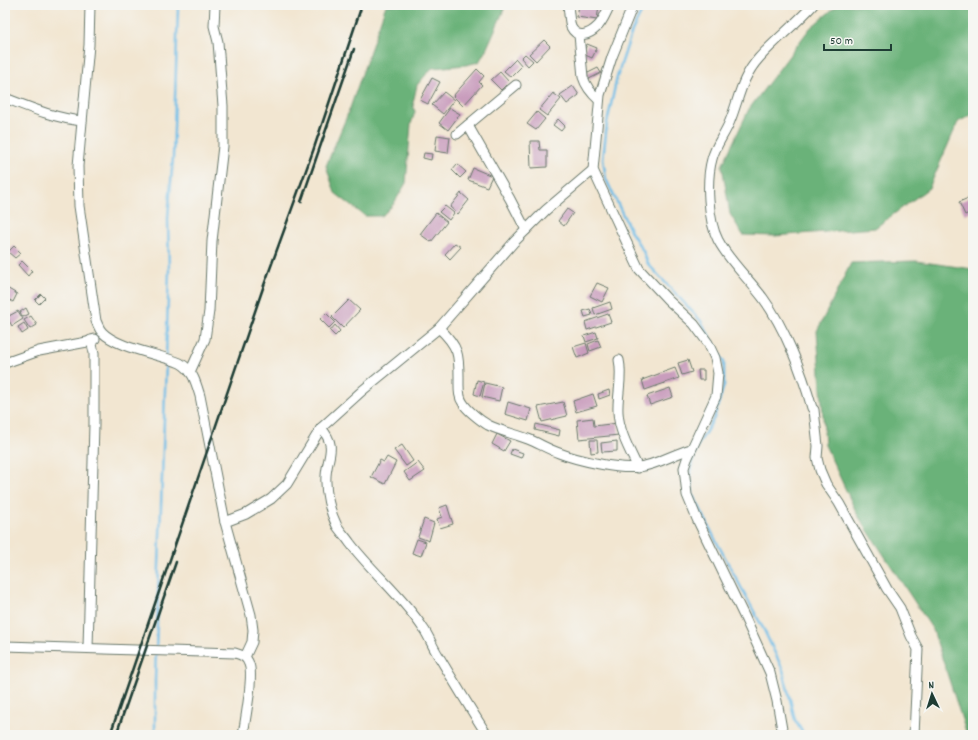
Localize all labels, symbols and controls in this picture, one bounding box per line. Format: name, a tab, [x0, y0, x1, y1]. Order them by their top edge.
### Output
scale bar	[824, 26, 891, 52]
text: 50 m	[830, 33, 853, 50]
north arrow	[912, 674, 952, 714]
text: N	[928, 678, 935, 694]

